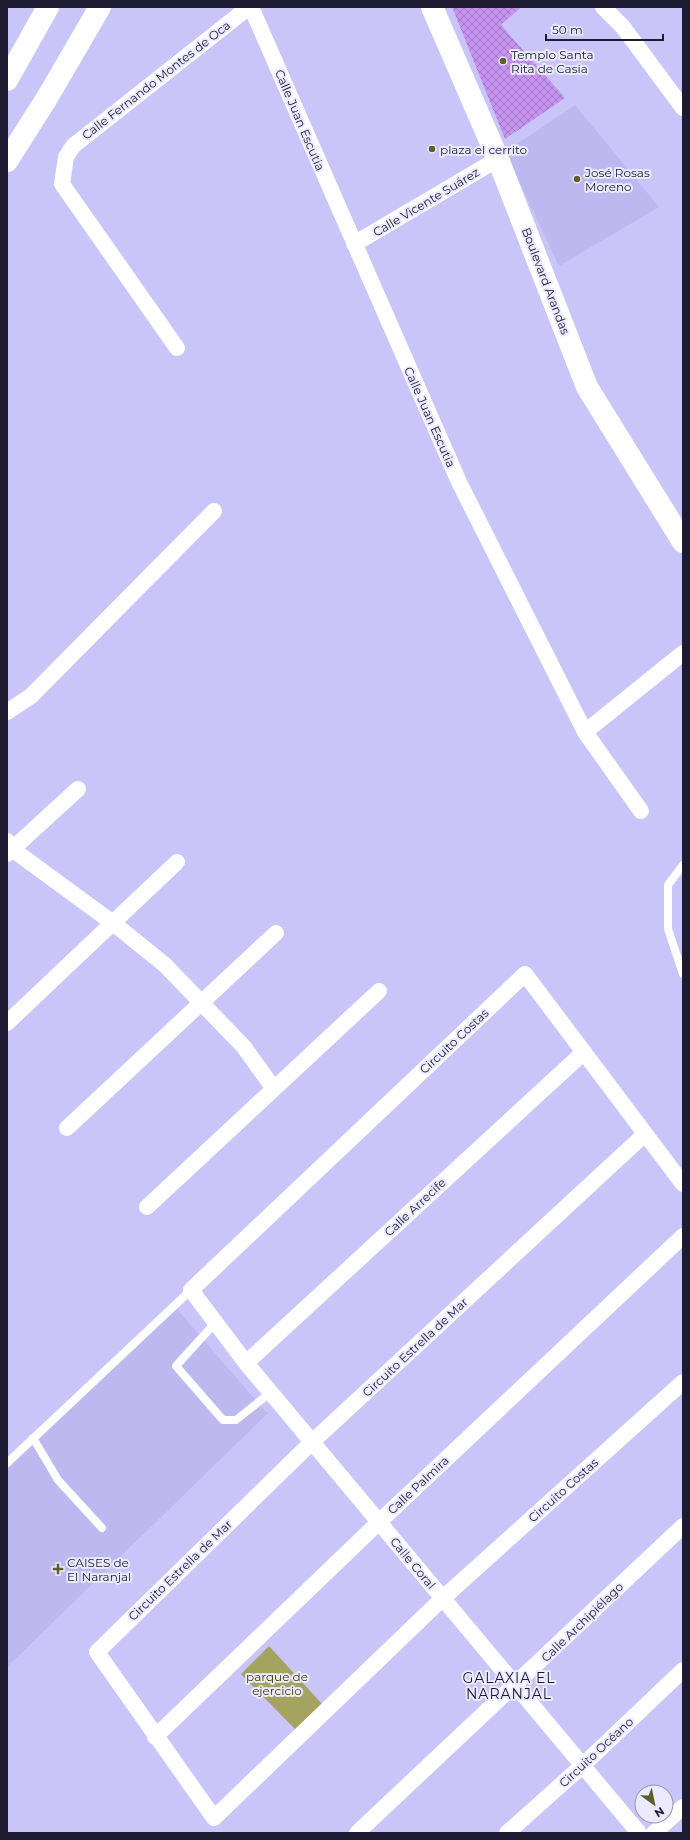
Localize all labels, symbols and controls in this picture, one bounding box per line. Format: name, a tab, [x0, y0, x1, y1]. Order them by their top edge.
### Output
scale bar	[546, 16, 663, 42]
street label: Calle Fernando Montes de Oca	[79, 17, 233, 143]
text: 50 m	[552, 22, 583, 37]
place label: Templo Santa Rita de Casia	[511, 47, 594, 76]
marker: Templo Santa Rita de Casia	[498, 56, 508, 66]
street label: Calle Juan Escutia	[272, 67, 328, 173]
place label: plaza el cerrito	[440, 142, 527, 157]
marker: plaza el cerrito	[427, 144, 437, 154]
street label: Calle Vicente Suárez	[370, 164, 482, 240]
place label: José Rosas Moreno	[584, 165, 650, 194]
marker: José Rosas Moreno	[572, 174, 582, 184]
street label: Boulevard Arandas	[519, 225, 573, 337]
street label: Calle Juan Escutia	[401, 364, 459, 470]
street label: Circuito Costas	[416, 1005, 492, 1077]
street label: Calle Arrecife	[381, 1175, 449, 1239]
street label: Circuito Estrella de Mar	[359, 1294, 471, 1400]
street label: Calle Palmira	[384, 1453, 452, 1517]
street label: Circuito Costas	[525, 1455, 601, 1525]
street label: Circuito Estrella de Mar	[125, 1516, 235, 1624]
street label: Calle Coral	[387, 1534, 439, 1592]
place label: CAISES de El Naranjal	[67, 1555, 131, 1584]
marker: CAISES de El Naranjal	[52, 1563, 64, 1575]
street label: Calle Archipiélago	[538, 1579, 626, 1665]
park label: parque de ejercicio	[246, 1669, 308, 1698]
district label: GALAXIA EL NARANJAL	[462, 1669, 556, 1703]
street label: Circuito Océano	[556, 1714, 636, 1790]
north arrow	[634, 1784, 674, 1824]
text: N	[652, 1804, 667, 1821]

